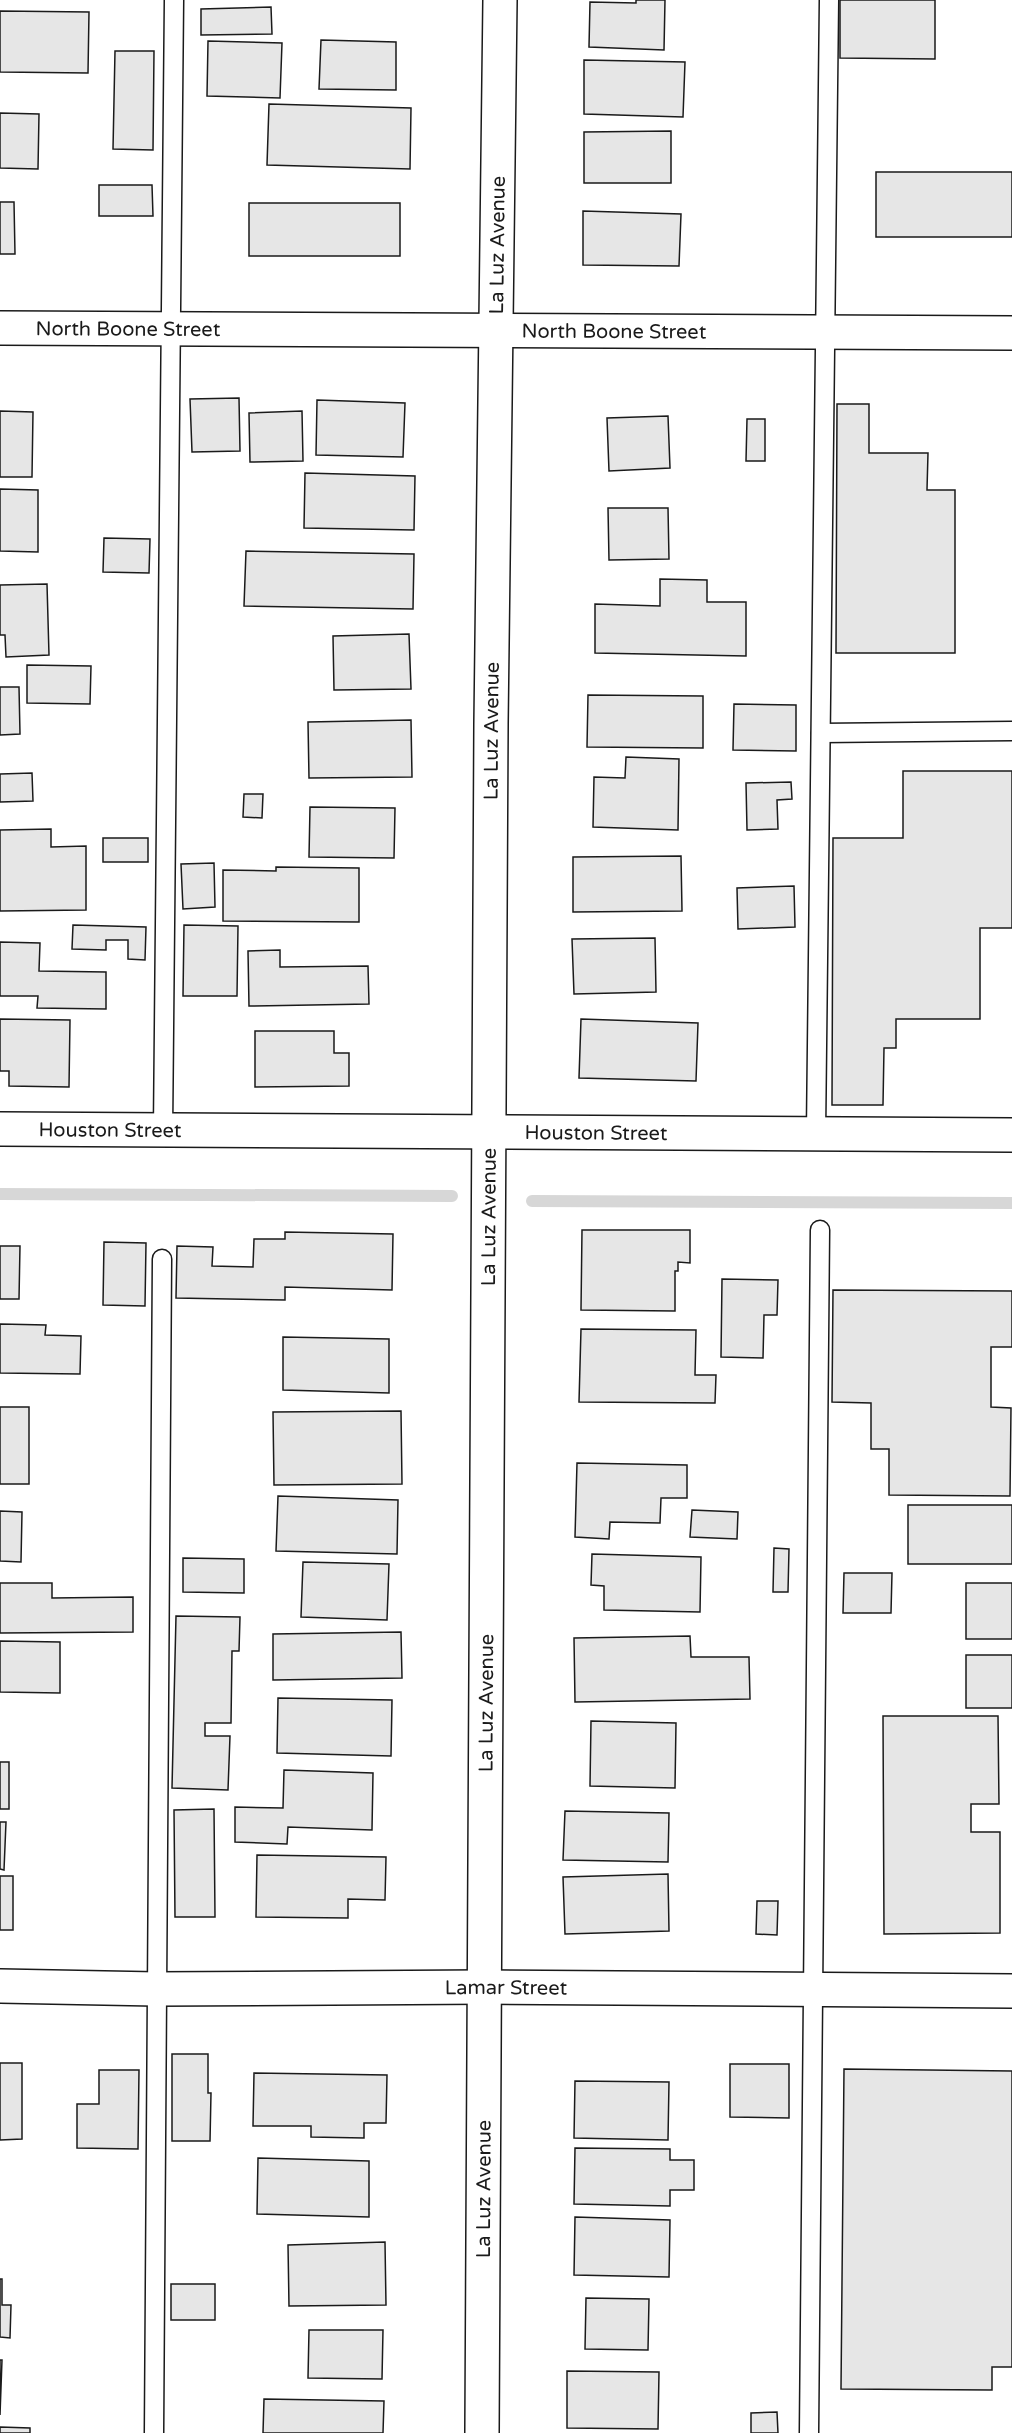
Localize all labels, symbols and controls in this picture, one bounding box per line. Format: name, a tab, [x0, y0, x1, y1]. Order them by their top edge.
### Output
street label: La Luz Avenue	[485, 176, 511, 314]
street label: North Boone Street	[36, 317, 221, 342]
street label: North Boone Street	[522, 320, 707, 344]
street label: La Luz Avenue	[480, 662, 505, 800]
street label: Houston Street	[38, 1118, 182, 1143]
street label: Houston Street	[524, 1121, 668, 1146]
street label: La Luz Avenue	[477, 1148, 502, 1286]
street label: La Luz Avenue	[474, 1634, 499, 1772]
street label: Lamar Street	[445, 1976, 568, 2001]
street label: La Luz Avenue	[472, 2120, 497, 2258]

